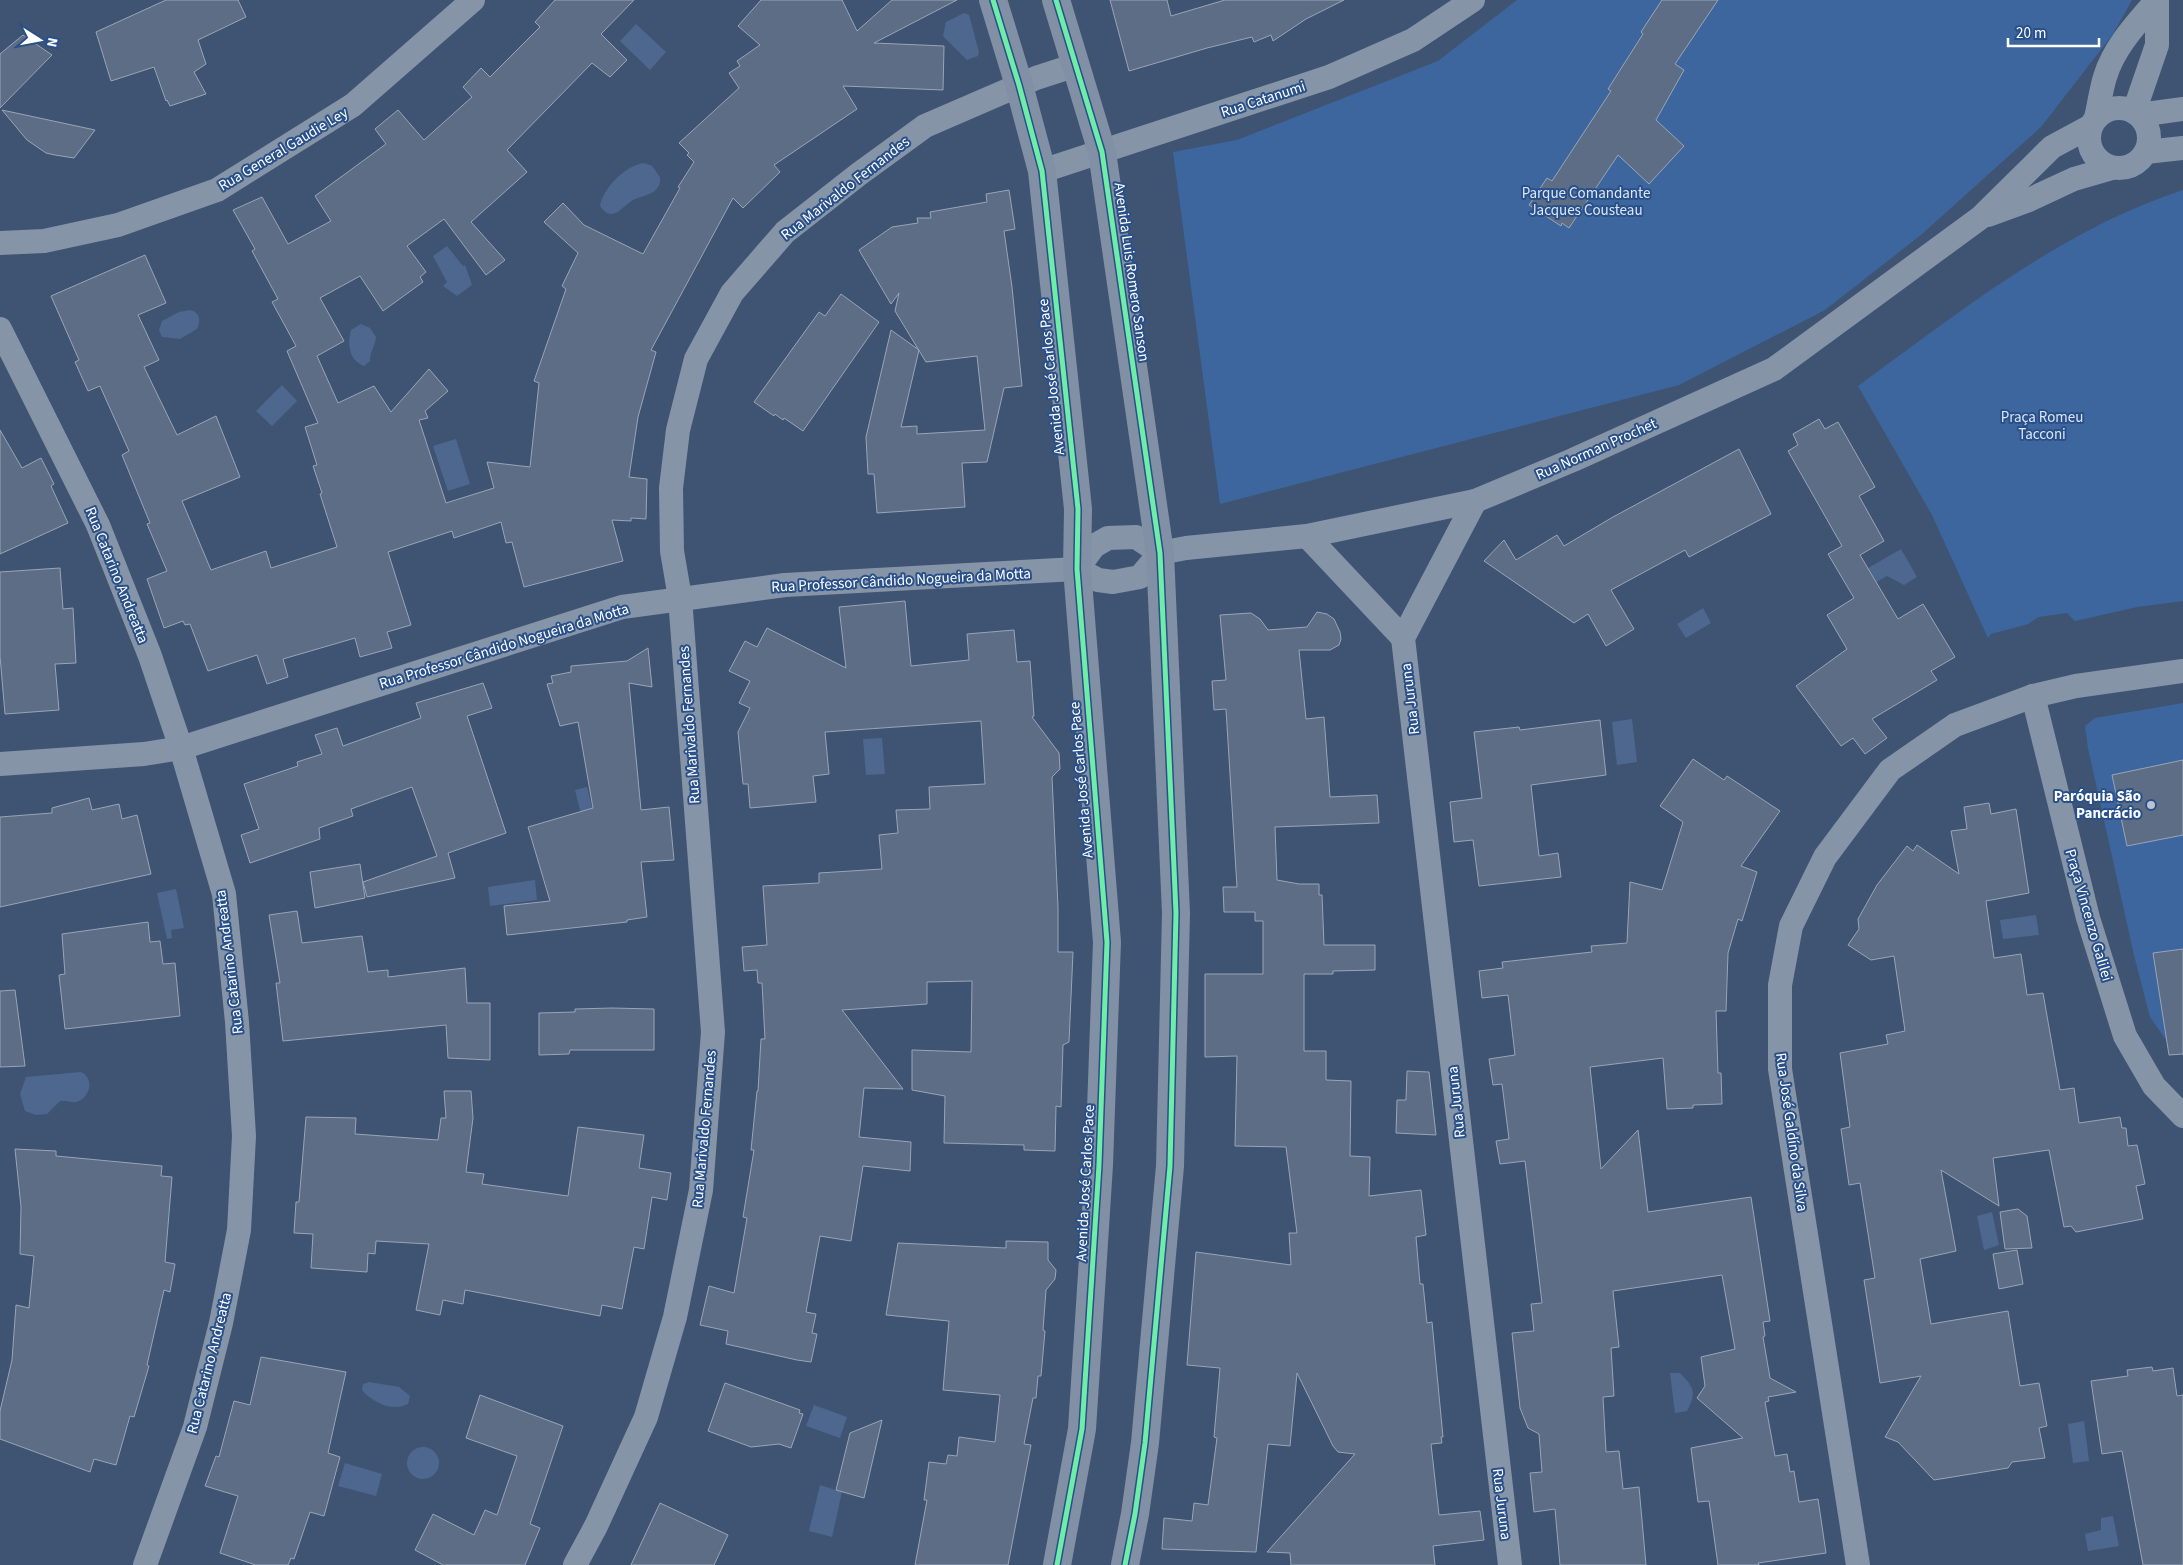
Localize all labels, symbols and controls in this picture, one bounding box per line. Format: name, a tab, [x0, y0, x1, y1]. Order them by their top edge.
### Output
north arrow	[15, 15, 65, 65]
scale bar	[2008, 15, 2099, 47]
text: 20 m	[2016, 23, 2046, 44]
text: N	[41, 36, 62, 49]
street label: Rua Catanumi	[1218, 76, 1308, 123]
street label: Rua General Gaudie Ley	[214, 102, 352, 197]
street label: Rua Marivaldo Fernandes	[777, 131, 914, 245]
street label: Avenida Luis Romero Sanson	[1109, 181, 1154, 363]
park label: Parque Comandante Jacques Cousteau	[1522, 183, 1650, 221]
street label: Avenida José Carlos Pace	[1033, 298, 1070, 456]
park label: Praça Romeu Tacconi	[2001, 407, 2083, 445]
street label: Rua Norman Prochet	[1532, 413, 1660, 486]
street label: Rua Catarino Andreatta	[80, 504, 153, 646]
street label: Rua Professor Cândido Nogueira da Motta	[771, 563, 1031, 598]
street label: Rua Professor Cândido Nogueira da Motta	[377, 598, 632, 695]
street label: Rua Marivaldo Fernandes	[674, 645, 705, 805]
street label: Rua Juruna	[1396, 662, 1425, 736]
street label: Avenida José Carlos Pace	[1064, 701, 1099, 859]
place label: Paróquia São Pancrácio	[2054, 786, 2141, 824]
marker: Paróquia São Pancrácio	[2145, 799, 2157, 811]
street label: Praça Vincenzo Galilei	[2060, 847, 2117, 984]
street label: Rua Catarino Andreatta	[210, 889, 249, 1035]
street label: Rua Marivaldo Fernandes	[687, 1049, 722, 1209]
street label: Rua José Galdíno da Silva	[1770, 1051, 1813, 1213]
street label: Rua Juruna	[1442, 1065, 1471, 1139]
street label: Avenida José Carlos Pace	[1071, 1104, 1100, 1262]
street label: Rua Catarino Andreatta	[182, 1290, 237, 1436]
street label: Rua Juruna	[1487, 1467, 1516, 1541]

